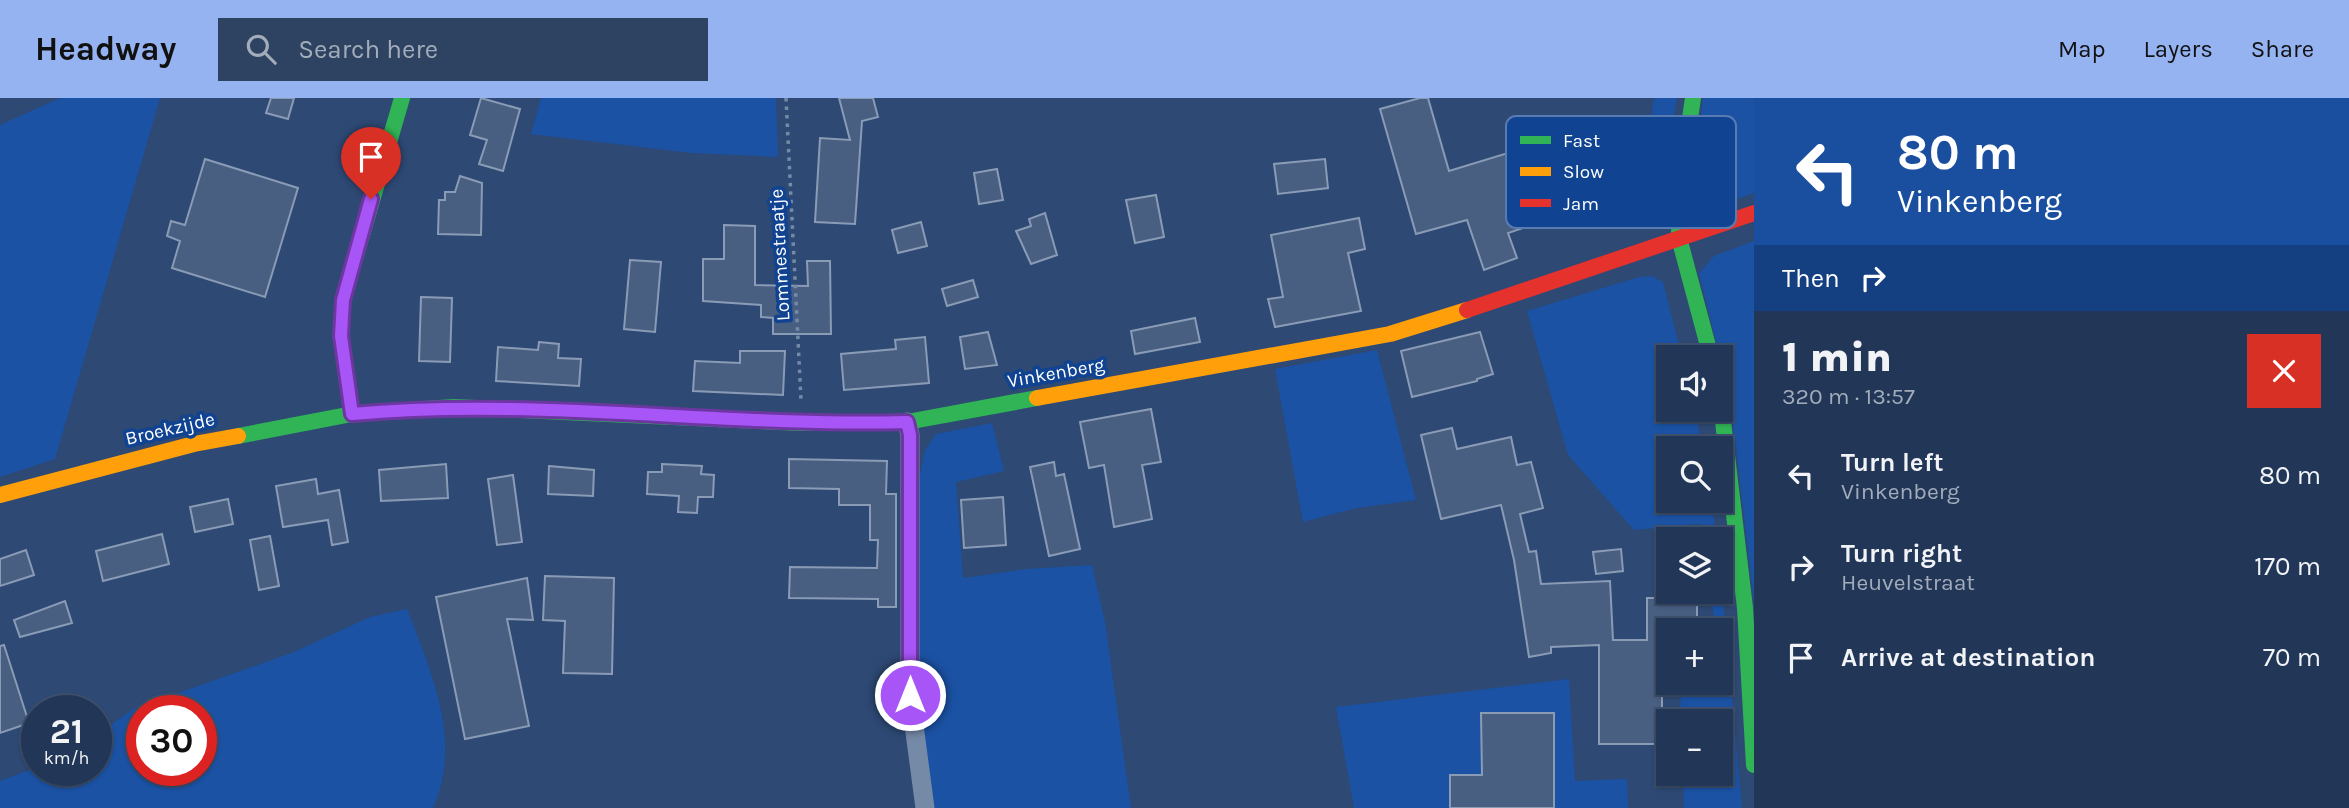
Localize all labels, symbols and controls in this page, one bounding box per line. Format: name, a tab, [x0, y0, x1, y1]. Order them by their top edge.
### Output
search box	[218, 18, 708, 81]
text: Headway	[35, 30, 176, 68]
icon: search	[242, 30, 280, 68]
text: Search here	[298, 34, 438, 65]
text: Map	[2058, 35, 2106, 63]
text: Layers	[2144, 35, 2213, 63]
text: Share	[2251, 35, 2314, 63]
legend	[1506, 116, 1736, 228]
text: 80 m	[1897, 124, 2019, 181]
icon: left	[1782, 126, 1873, 217]
pin	[341, 127, 401, 199]
text: Fast	[1563, 130, 1600, 152]
icon: arrive	[352, 138, 390, 176]
text: Slow	[1563, 161, 1604, 183]
text: Vinkenberg	[1897, 183, 2062, 220]
street label: Lommestraatje	[766, 188, 794, 322]
text: Jam	[1563, 193, 1599, 215]
icon: right	[1854, 259, 1892, 297]
text: Then	[1782, 263, 1840, 294]
text: 1 min	[1782, 332, 1892, 382]
button: close	[2247, 334, 2321, 408]
map controls	[1656, 345, 1733, 786]
button: sound	[1656, 345, 1733, 422]
street label: Vinkenberg	[1006, 354, 1106, 392]
text: 320 m · 13:57	[1782, 383, 1915, 410]
street label: Broekzijde	[123, 408, 217, 450]
button: search	[1656, 436, 1733, 513]
text: Turn left	[1841, 447, 1943, 478]
icon: left	[1782, 457, 1820, 495]
text: 80 m	[2259, 460, 2321, 491]
text: Vinkenberg	[1841, 478, 1960, 505]
button: layers	[1656, 527, 1733, 604]
text: Turn right	[1841, 538, 1962, 569]
icon: right	[1782, 548, 1820, 586]
text: 170 m	[2254, 551, 2321, 582]
text: Heuvelstraat	[1841, 569, 1975, 596]
button: +	[1656, 618, 1733, 695]
icon: arrive	[1782, 639, 1820, 677]
text: Arrive at destination	[1841, 642, 2095, 673]
text: 70 m	[2263, 642, 2321, 673]
position arrow	[873, 658, 947, 732]
speed limit sign: 30	[126, 695, 217, 786]
button: −	[1656, 709, 1733, 786]
text: 21	[50, 711, 83, 752]
text: km/h	[44, 747, 89, 769]

